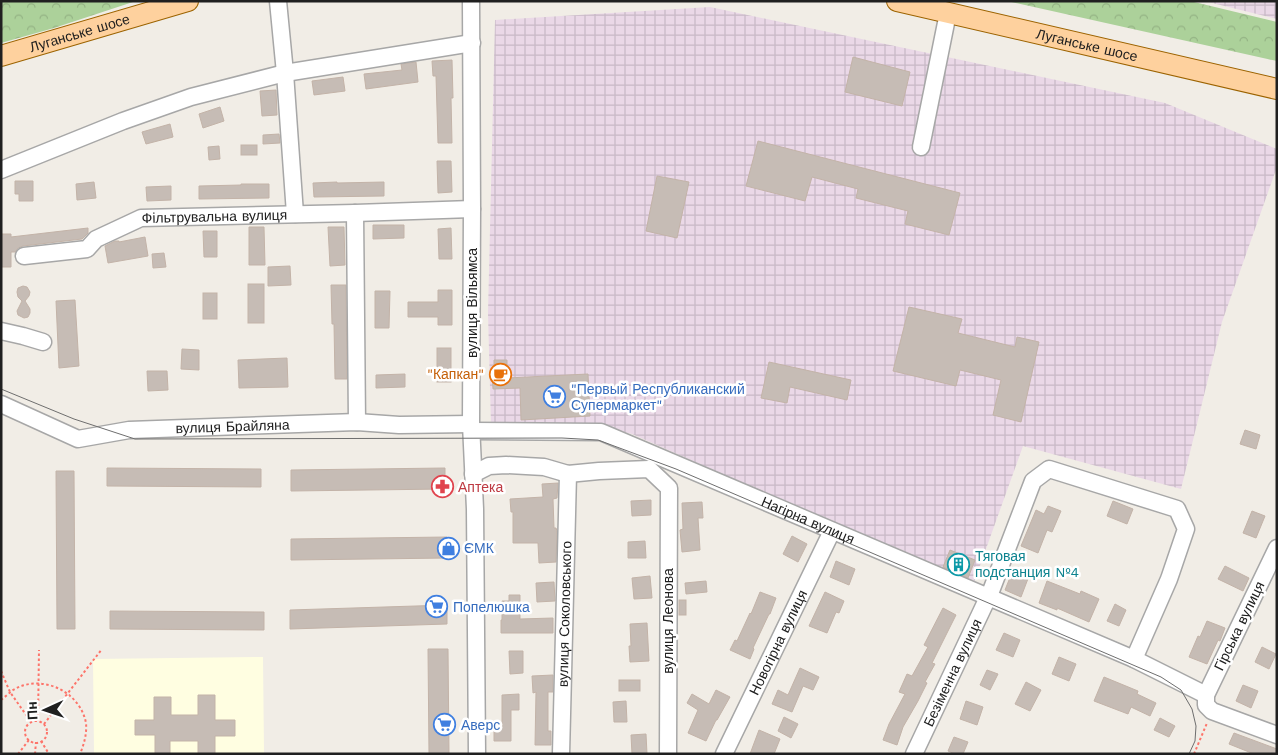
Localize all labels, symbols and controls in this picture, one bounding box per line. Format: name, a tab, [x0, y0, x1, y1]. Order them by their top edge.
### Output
street label: Луганське шосе	[28, 10, 132, 55]
street label: Луганське шосе	[1035, 26, 1139, 65]
street label: Фільтрувальна вулиця	[142, 207, 287, 226]
street label: вулиця Вільямса	[464, 248, 480, 358]
cafe icon: "Капкан"	[488, 362, 512, 386]
place label: "Капкан"	[427, 366, 484, 382]
place label: "Первый Республиканский Супермаркет"	[571, 381, 745, 413]
supermarket icon: "Первый Республиканский Супермаркет"	[543, 385, 567, 409]
street label: вулиця Брайляна	[175, 416, 290, 436]
pharmacy icon: Аптека	[430, 475, 454, 499]
place label: Аптека	[458, 479, 503, 495]
street label: Нагірна вулиця	[759, 493, 857, 547]
shop icon: ЄМК	[436, 536, 460, 560]
place label: ЄМК	[464, 540, 495, 556]
street label: вулиця Соколовського	[555, 540, 574, 687]
place label: Тяговая подстанция №4	[975, 548, 1079, 580]
building icon: Тяговая подстанция №4	[947, 552, 971, 576]
street label: вулиця Леонова	[660, 568, 676, 674]
street label: Гірська вулиця	[1211, 579, 1267, 673]
street label: Новогірна вулиця	[746, 587, 810, 698]
supermarket icon: Попелюшка	[425, 595, 449, 619]
place label: Попелюшка	[453, 599, 530, 615]
street label: Безіменна вулиця	[920, 616, 985, 729]
north arrow	[20, 685, 70, 735]
text: Пн	[24, 701, 40, 720]
supermarket icon: Аверс	[433, 713, 457, 737]
place label: Аверс	[461, 717, 500, 733]

